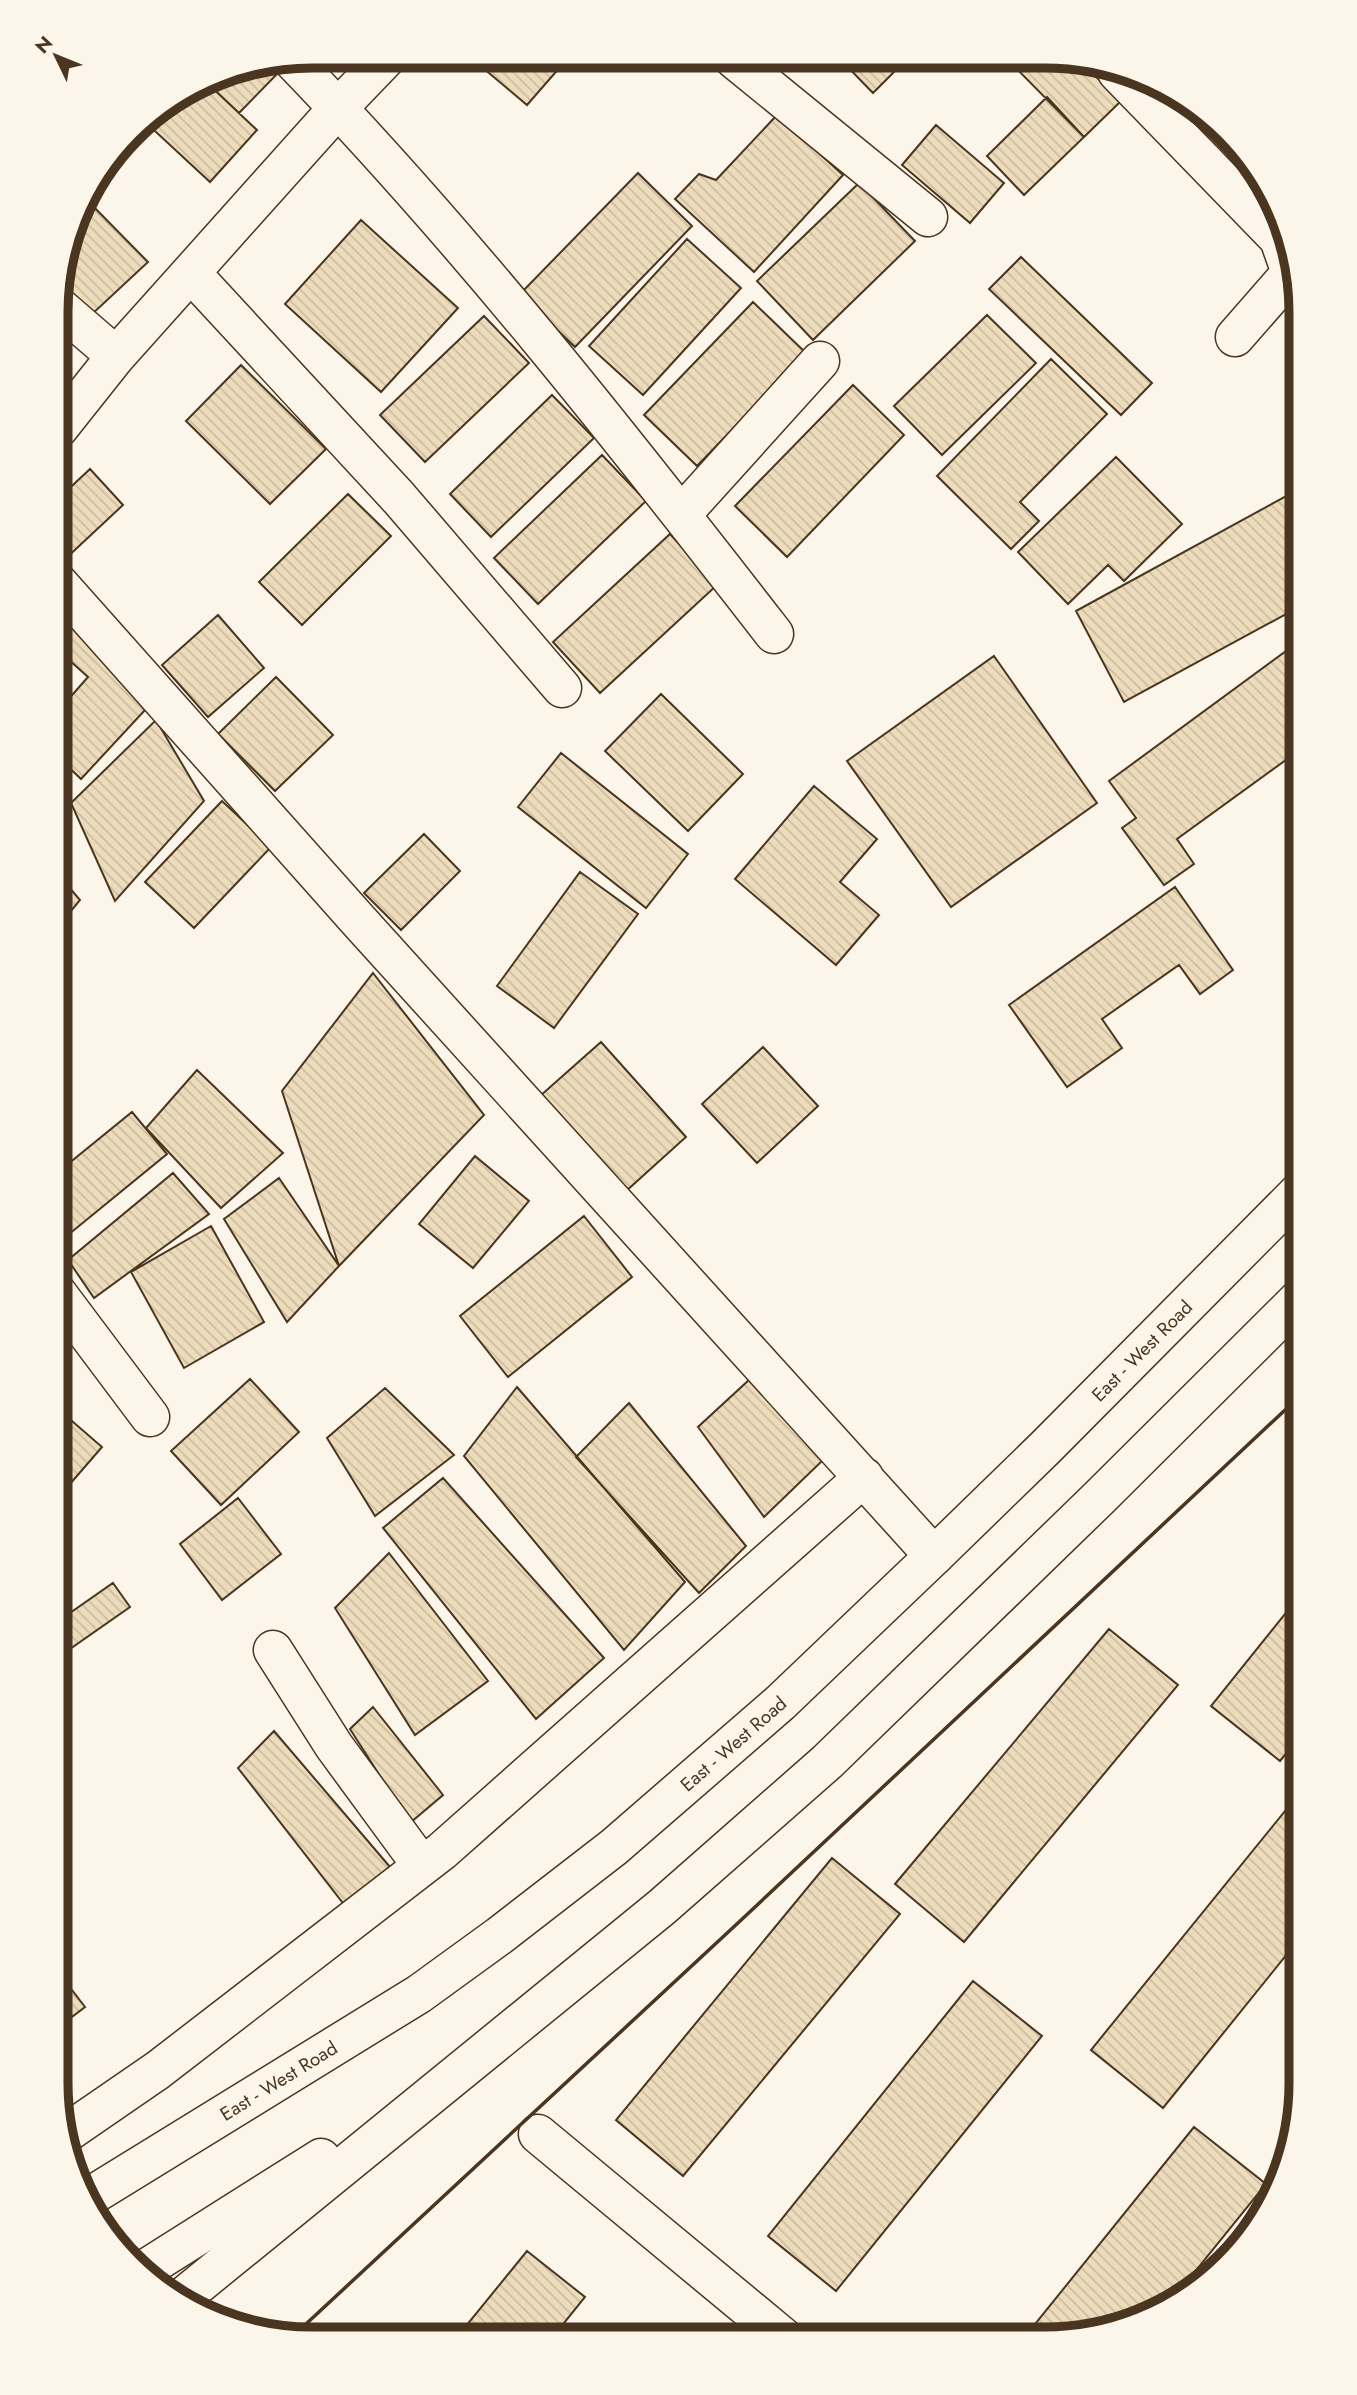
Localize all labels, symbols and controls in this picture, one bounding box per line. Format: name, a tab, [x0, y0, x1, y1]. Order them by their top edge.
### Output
north arrow	[21, 21, 91, 91]
text: N	[29, 30, 59, 59]
street label: East - West Road	[1085, 1294, 1199, 1408]
street label: East - West Road	[674, 1690, 793, 1798]
street label: East - West Road	[215, 2035, 343, 2127]

